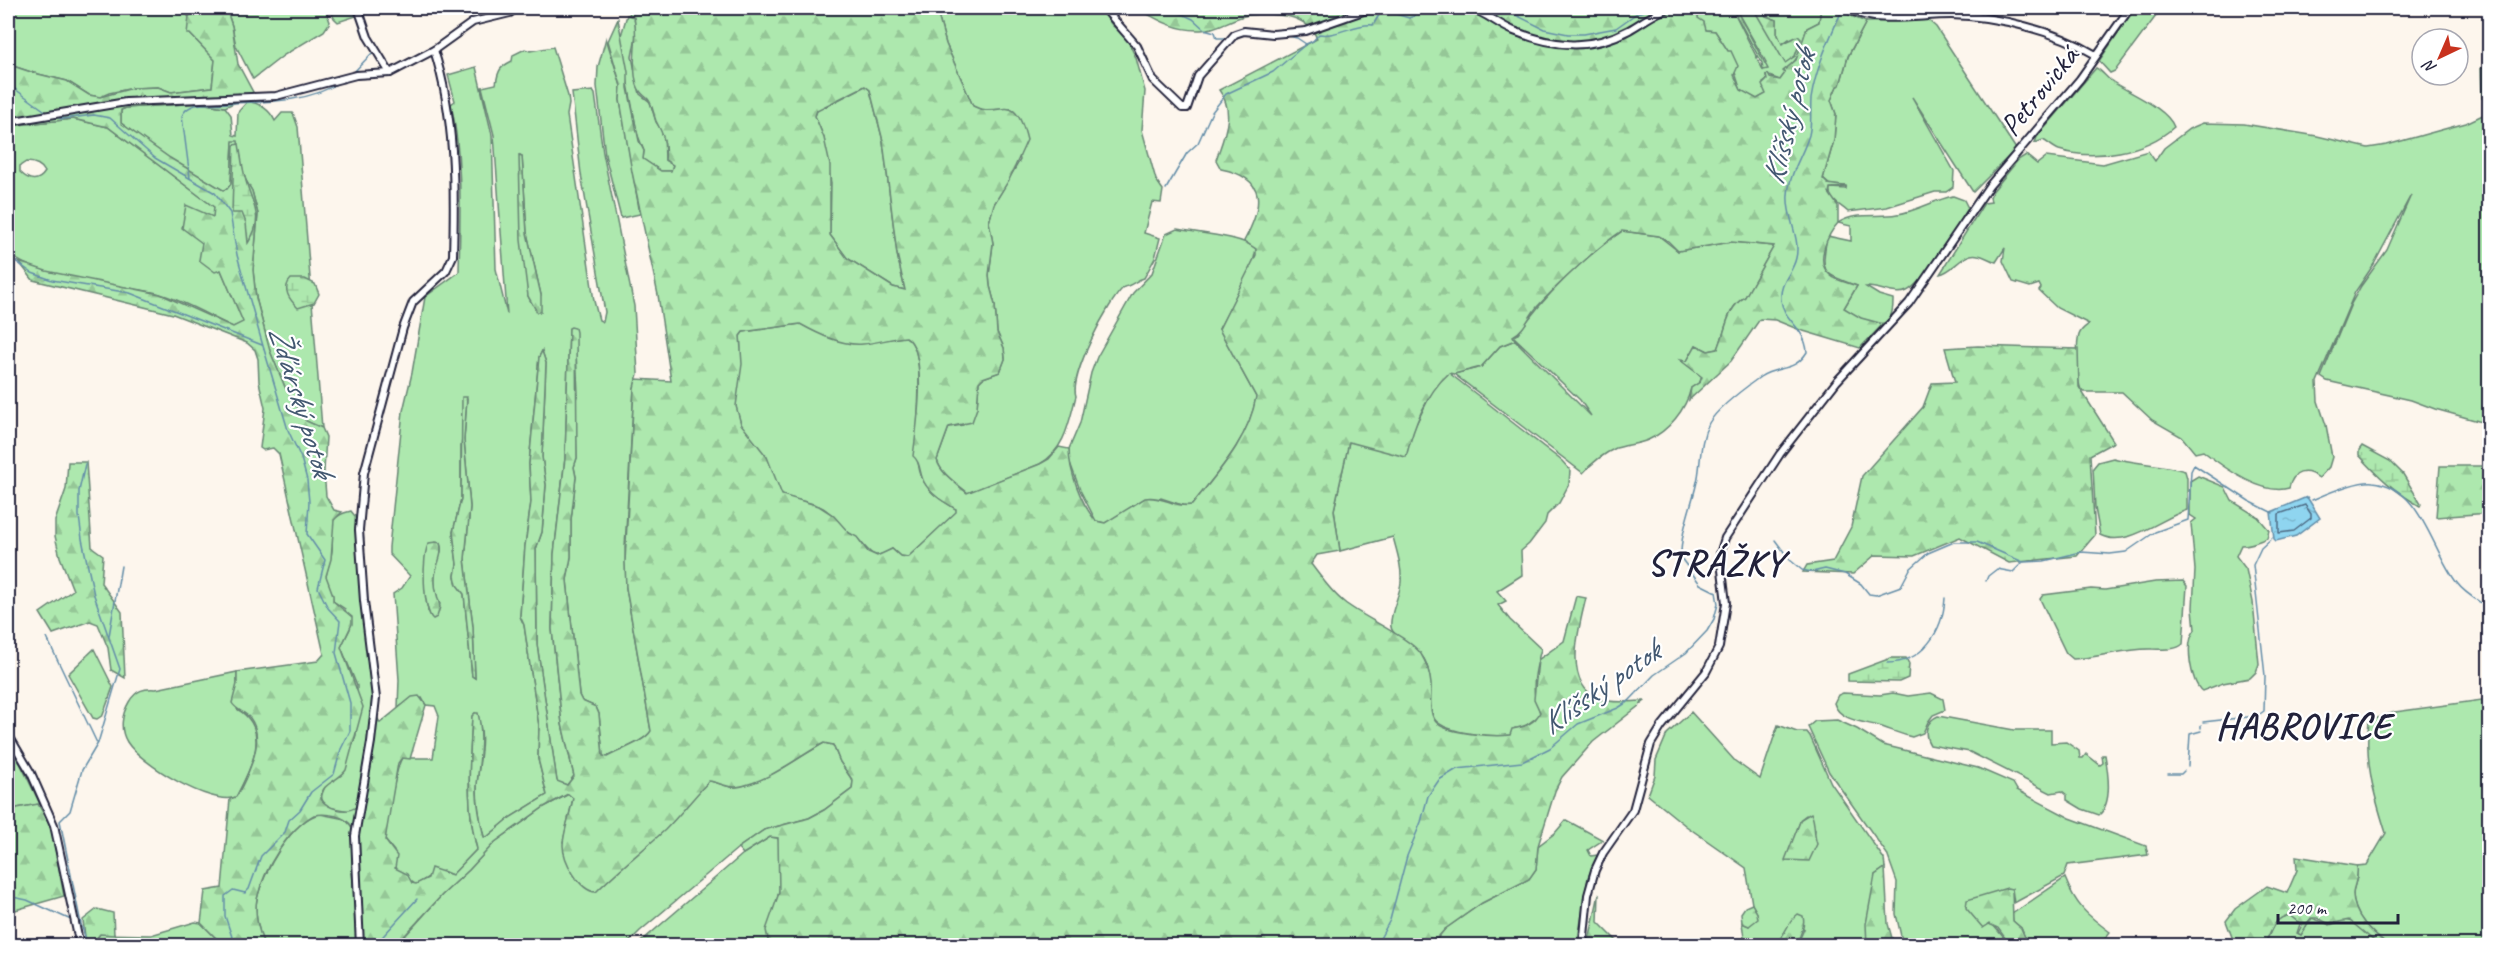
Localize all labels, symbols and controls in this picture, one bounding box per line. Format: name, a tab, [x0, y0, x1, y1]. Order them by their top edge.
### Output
north arrow	[2410, 27, 2470, 87]
street label: Petrovická	[1991, 36, 2089, 144]
water label: Klíšský potok	[1752, 40, 1826, 188]
text: N	[2418, 54, 2441, 78]
water label: Žďárský potok	[259, 321, 346, 487]
district label: STRÁŽKY	[1647, 540, 1791, 586]
water label: Klíšský potok	[1533, 628, 1673, 743]
district label: HABROVICE	[2216, 703, 2396, 749]
scale bar	[2278, 887, 2398, 925]
text: 200 m	[2287, 897, 2328, 919]

